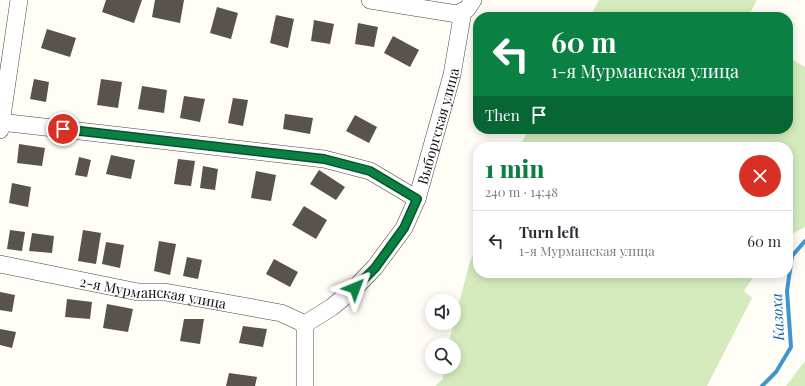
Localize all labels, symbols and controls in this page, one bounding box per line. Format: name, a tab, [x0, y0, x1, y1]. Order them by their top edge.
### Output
text: 60 m	[551, 23, 617, 60]
icon: left	[485, 28, 537, 80]
text: 1-я Мурманская улица	[551, 59, 739, 83]
street label: Выборгская улица	[412, 66, 463, 186]
icon: arrive	[528, 104, 550, 126]
text: Then	[485, 105, 520, 125]
pin	[46, 112, 80, 146]
icon: arrive	[52, 118, 74, 140]
text: 1 min	[485, 152, 544, 184]
button: close	[739, 155, 781, 197]
text: 240 m · 14:48	[485, 183, 558, 200]
text: Turn left	[519, 222, 580, 242]
icon: left	[485, 230, 507, 252]
text: 60 m	[747, 231, 781, 251]
text: 1-я Мурманская улица	[519, 242, 655, 259]
position arrow	[334, 267, 376, 309]
street label: 2-я Мурманская улица	[78, 271, 228, 312]
water label: Казоха	[766, 292, 788, 342]
map controls	[425, 294, 461, 374]
button: sound	[425, 294, 461, 330]
button: search	[425, 338, 461, 374]

